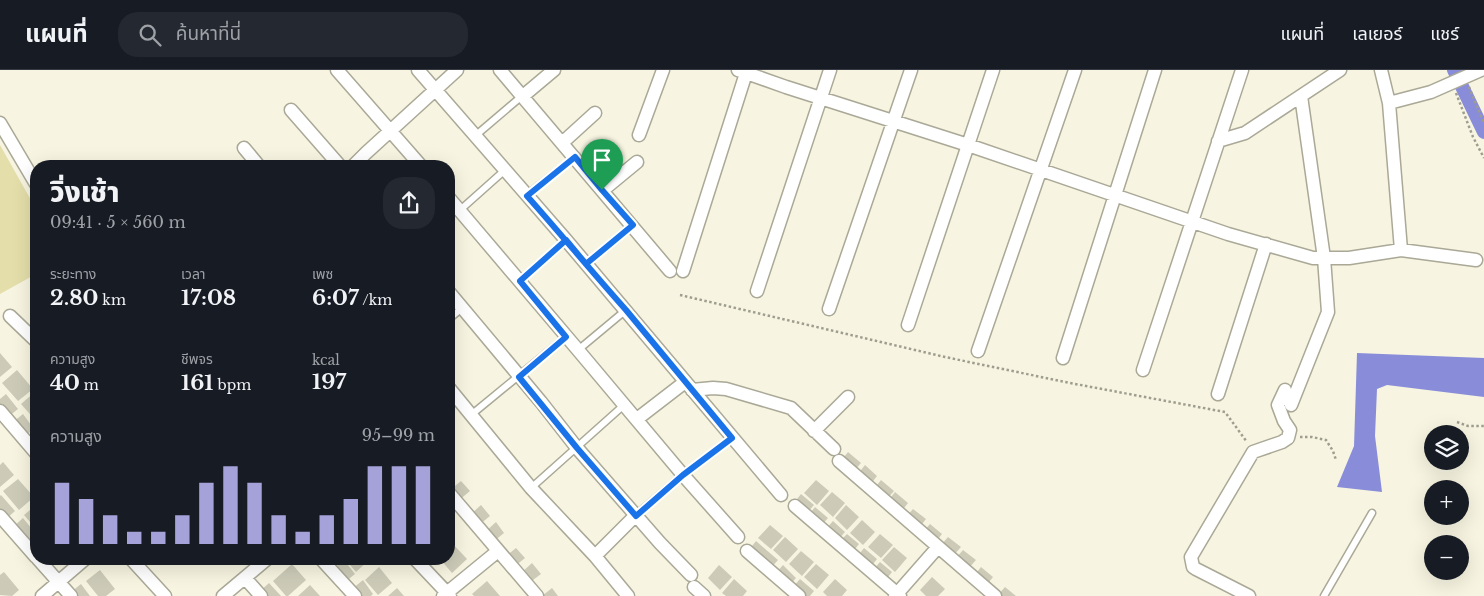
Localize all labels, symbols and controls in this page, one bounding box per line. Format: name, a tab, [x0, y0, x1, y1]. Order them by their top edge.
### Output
search box	[118, 12, 468, 57]
text: แผนที่	[25, 19, 88, 48]
icon: search	[136, 21, 164, 49]
text: ค้นหาที่นี่	[176, 22, 241, 45]
text: แผนที่	[1280, 23, 1324, 45]
text: เลเยอร์	[1352, 23, 1402, 45]
text: แชร์	[1430, 23, 1459, 45]
pin	[581, 139, 623, 190]
icon: arrive	[588, 146, 616, 174]
text: วิ่งเช้า	[50, 175, 119, 210]
button: share	[383, 177, 435, 229]
text: 09:41 · 5 × 560 m	[50, 212, 186, 232]
text: ระยะทาง	[50, 265, 96, 283]
text: เวลา	[181, 265, 206, 283]
text: เพซ	[312, 265, 333, 283]
text: 2.80	[50, 285, 98, 311]
text: 17:08	[181, 285, 236, 311]
text: 6:07	[312, 285, 359, 311]
text: km	[98, 291, 126, 309]
text: /km	[359, 291, 392, 309]
text: ความสูง	[50, 350, 95, 368]
text: ชีพจร	[181, 350, 213, 368]
text: kcal	[312, 351, 340, 369]
text: 197	[312, 369, 346, 395]
text: 40	[50, 370, 80, 396]
text: 161	[181, 370, 213, 396]
text: m	[80, 376, 99, 394]
text: bpm	[213, 376, 251, 394]
text: 95–99 m	[362, 425, 435, 445]
map controls	[1424, 425, 1469, 580]
button: layers	[1424, 425, 1469, 470]
text: ความสูง	[50, 426, 102, 446]
button: +	[1424, 480, 1469, 525]
button: −	[1424, 535, 1469, 580]

